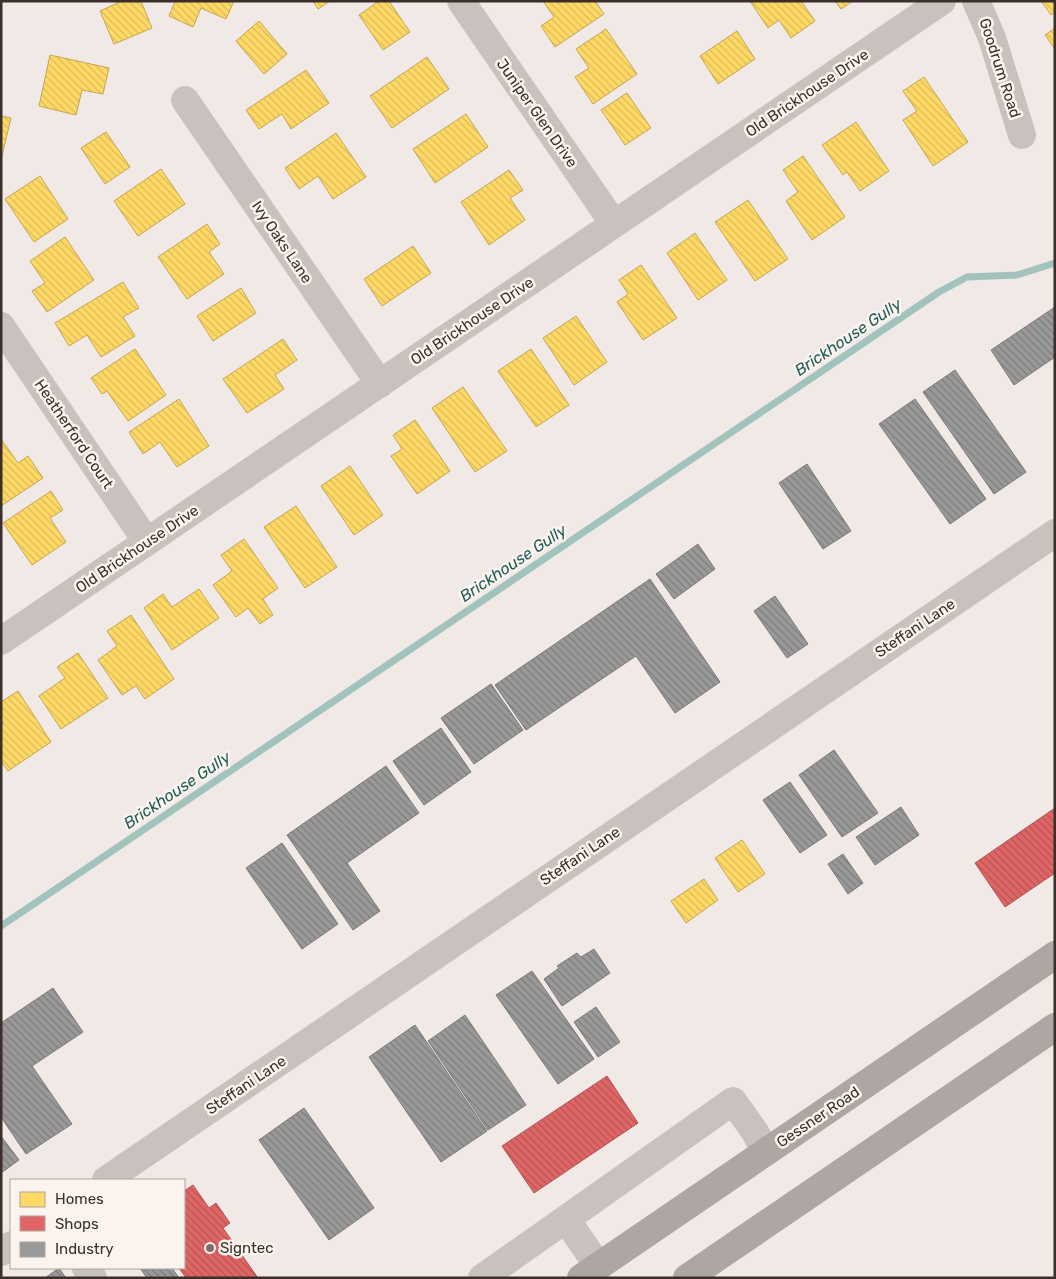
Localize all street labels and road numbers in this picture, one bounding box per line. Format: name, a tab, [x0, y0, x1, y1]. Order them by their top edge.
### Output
street label: Goodrum Road	[975, 16, 1025, 120]
street label: Old Brickhouse Drive	[742, 45, 872, 141]
street label: Juniper Glen Drive	[493, 55, 581, 171]
street label: Ivy Oaks Lane	[248, 197, 316, 287]
street label: Old Brickhouse Drive	[407, 273, 537, 369]
street label: Heatherford Court	[31, 376, 117, 492]
street label: Old Brickhouse Drive	[72, 501, 202, 597]
street label: Steffani Lane	[872, 595, 958, 661]
street label: Steffani Lane	[537, 823, 623, 889]
street label: Steffani Lane	[203, 1052, 289, 1118]
street label: Gessner Road	[773, 1083, 863, 1151]

